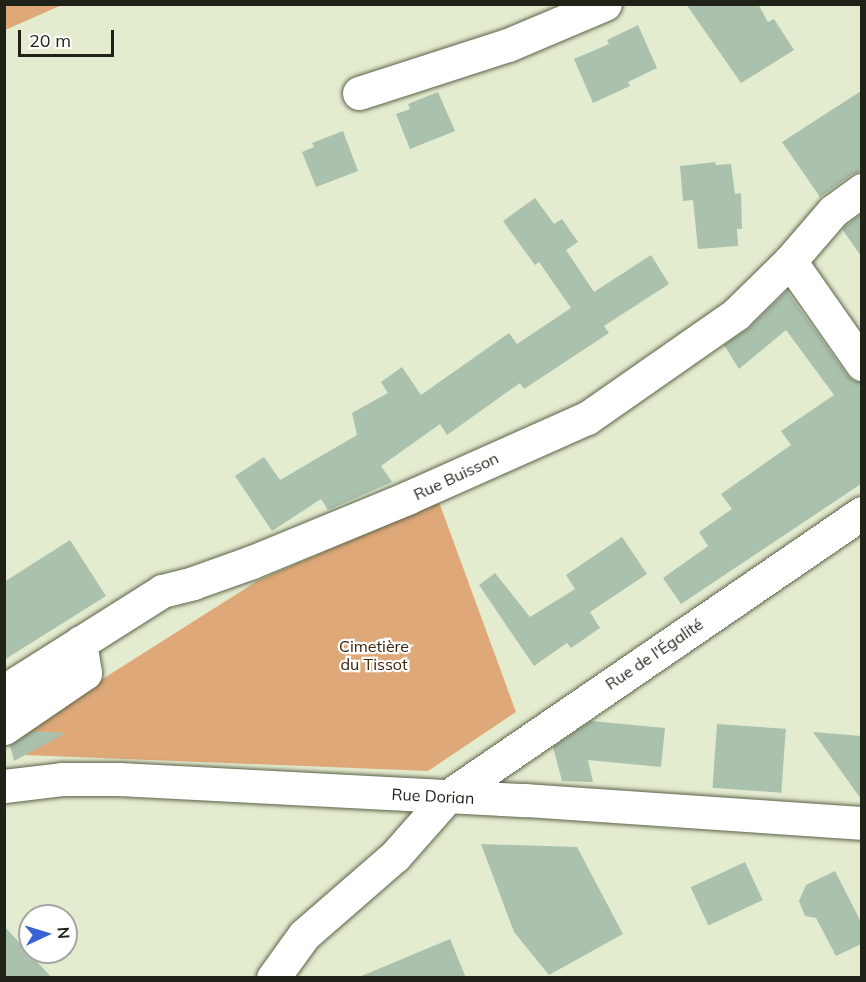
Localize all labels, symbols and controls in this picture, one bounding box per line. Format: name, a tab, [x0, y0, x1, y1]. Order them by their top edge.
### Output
scale bar	[21, 18, 117, 56]
text: 20 m	[29, 29, 71, 52]
street label: Rue Buisson	[410, 448, 502, 504]
street label: Rue de l'Égalité	[602, 614, 706, 694]
park label: Cimetière du Tissot	[339, 636, 409, 674]
street label: Rue Dorian	[391, 784, 475, 808]
north arrow	[18, 904, 78, 964]
text: N	[54, 926, 74, 940]

